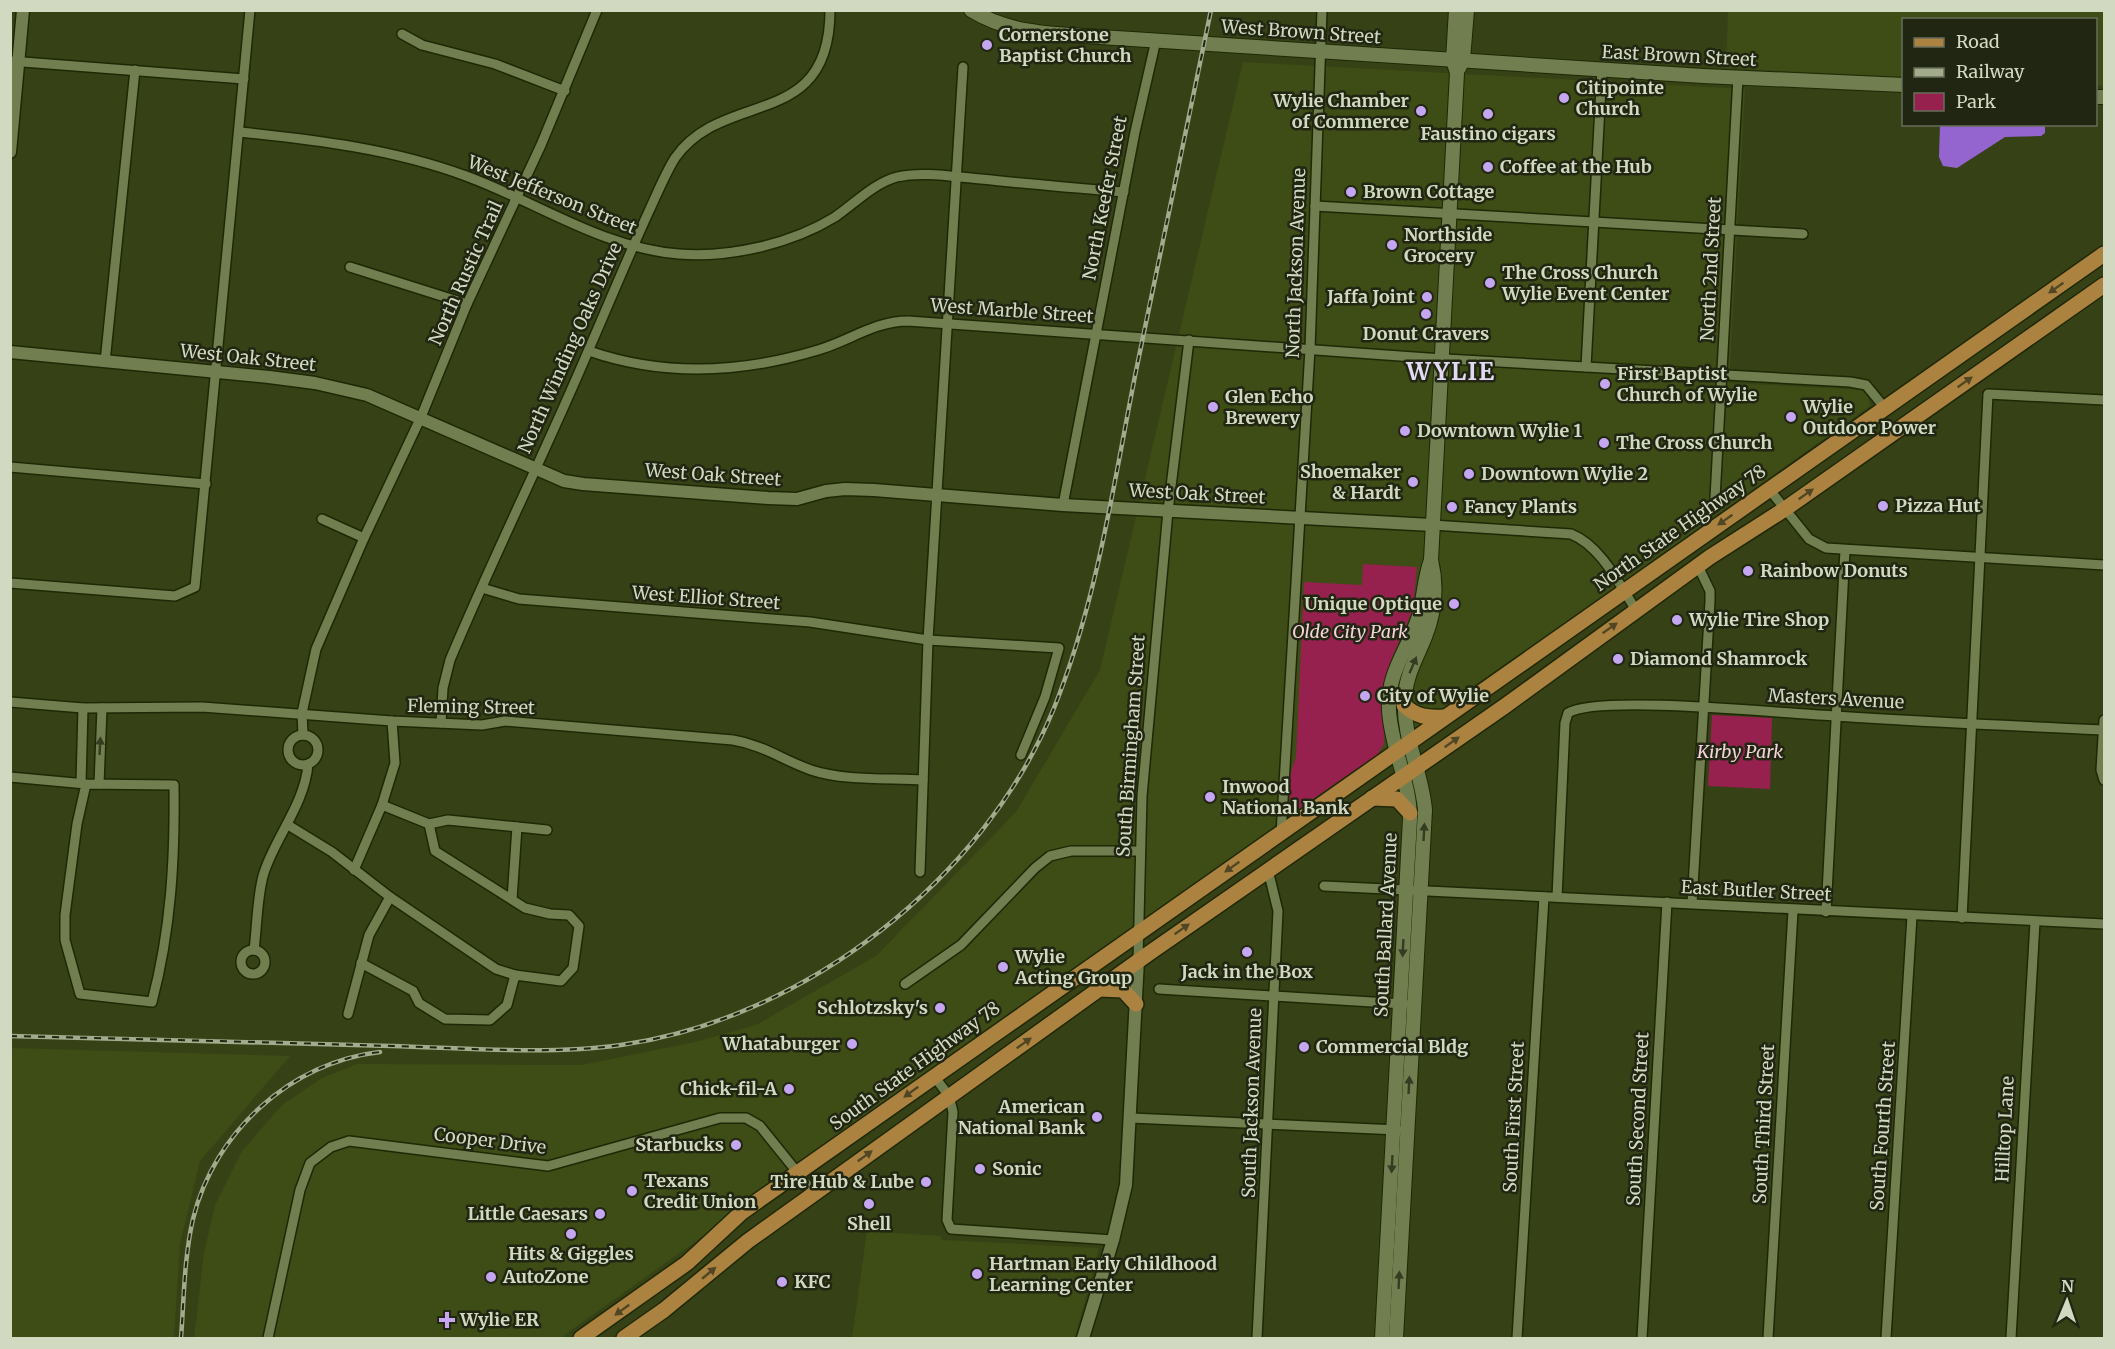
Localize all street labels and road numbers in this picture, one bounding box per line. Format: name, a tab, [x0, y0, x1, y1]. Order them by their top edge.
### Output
street label: West Brown Street	[1219, 14, 1382, 49]
street label: East Brown Street	[1601, 40, 1757, 71]
street label: North Keefer Street	[1077, 114, 1132, 282]
street label: West Jefferson Street	[463, 150, 640, 239]
street label: North Jackson Avenue	[1281, 168, 1310, 358]
street label: North 2nd Street	[1695, 196, 1726, 342]
street label: North Rustic Trail	[423, 197, 508, 348]
street label: North Winding Oaks Drive	[513, 239, 627, 457]
street label: West Marble Street	[929, 293, 1094, 328]
street label: West Oak Street	[178, 339, 317, 376]
street label: West Oak Street	[643, 458, 782, 491]
street label: North State Highway 78	[1589, 459, 1770, 596]
street label: West Oak Street	[1127, 478, 1266, 509]
street label: West Elliot Street	[630, 581, 781, 614]
street label: South Birmingham Street	[1111, 634, 1150, 858]
street label: Masters Avenue	[1767, 683, 1905, 714]
street label: Fleming Street	[407, 694, 535, 719]
street label: South Ballard Avenue	[1369, 832, 1402, 1018]
street label: East Butler Street	[1680, 875, 1832, 906]
street label: South State Highway 78	[825, 996, 1004, 1135]
street label: South Jackson Avenue	[1237, 1007, 1266, 1199]
street label: South Second Street	[1621, 1031, 1654, 1207]
street label: South Fourth Street	[1865, 1040, 1900, 1212]
street label: South First Street	[1498, 1041, 1529, 1193]
street label: South Third Street	[1748, 1043, 1779, 1204]
street label: Hilltop Lane	[1990, 1075, 2019, 1183]
street label: Cooper Drive	[433, 1122, 548, 1159]

